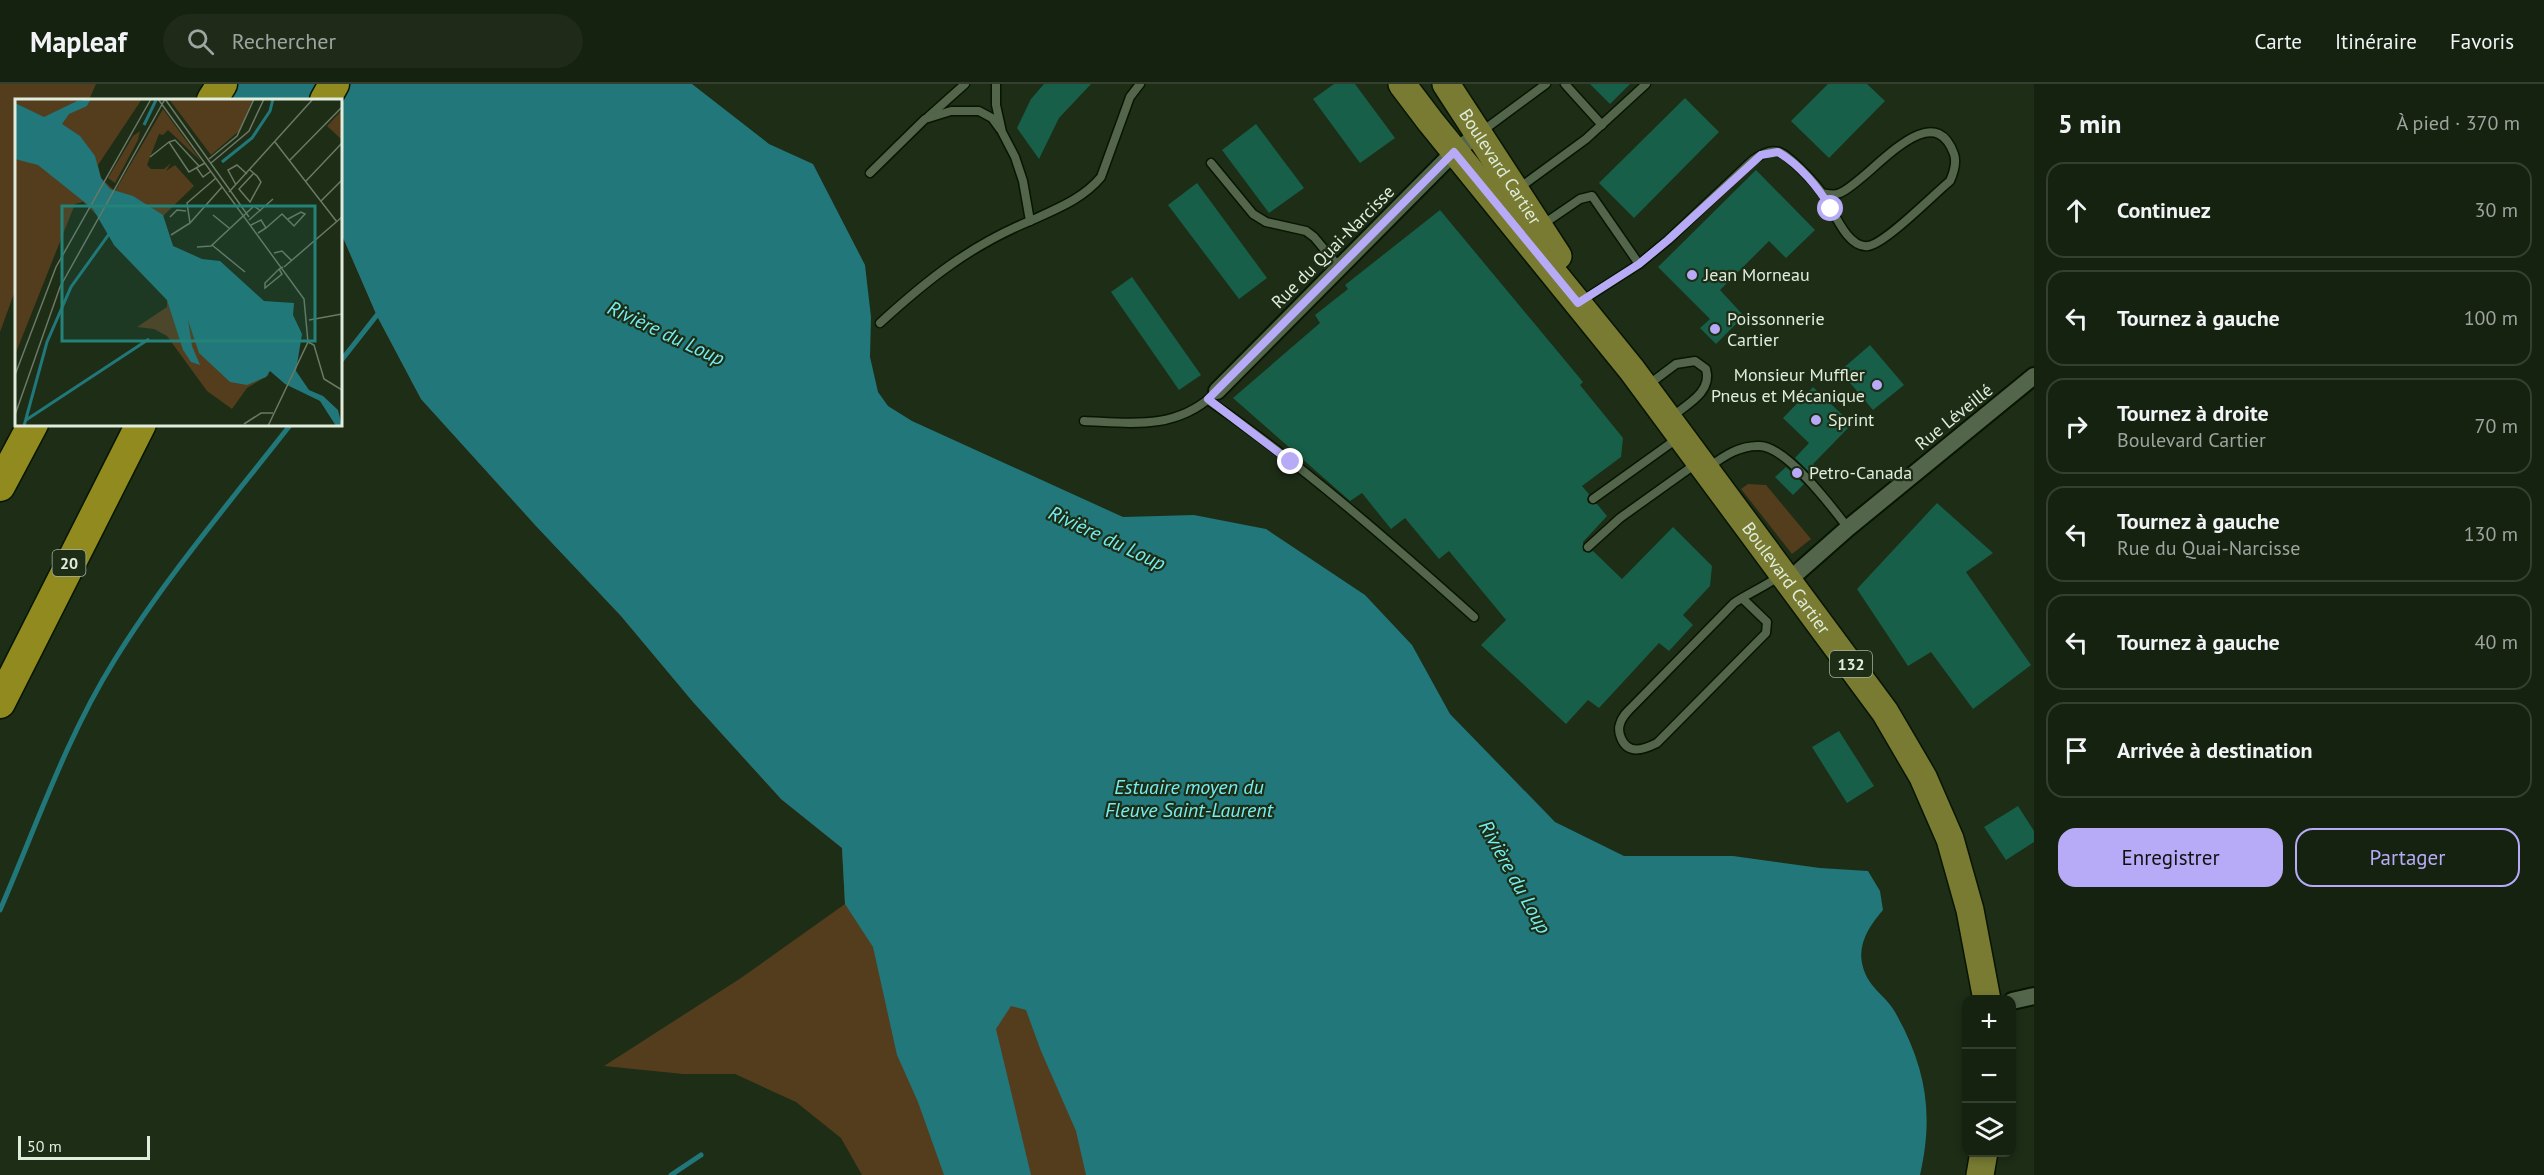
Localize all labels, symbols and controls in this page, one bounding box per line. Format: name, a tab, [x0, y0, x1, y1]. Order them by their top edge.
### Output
search box	[163, 14, 583, 68]
text: Mapleaf	[30, 23, 127, 60]
icon: search	[184, 25, 217, 58]
text: Rechercher	[232, 27, 336, 55]
text: Carte	[2255, 28, 2302, 55]
text: Itinéraire	[2335, 28, 2417, 55]
text: Favoris	[2450, 28, 2514, 55]
inset map	[15, 99, 342, 426]
street label: Boulevard Cartier	[1454, 104, 1547, 229]
text: 5 min	[2058, 107, 2121, 140]
text: À pied · 370 m	[2396, 110, 2520, 136]
street label: Rue du Quai-Narcisse	[1266, 180, 1399, 313]
icon: ahead	[2060, 194, 2093, 227]
route start	[1817, 195, 1843, 221]
text: Continuez	[2117, 196, 2211, 224]
text: 30 m	[2475, 197, 2518, 223]
place label: Jean Morneau	[1703, 263, 1810, 286]
marker: Jean Morneau	[1685, 268, 1699, 282]
water label: Rivière du Loup	[603, 295, 729, 371]
icon: left	[2060, 302, 2093, 335]
text: Tournez à gauche	[2117, 304, 2280, 332]
text: 100 m	[2464, 305, 2518, 331]
place label: Poissonnerie Cartier	[1727, 307, 1825, 351]
marker: Poissonnerie Cartier	[1708, 322, 1722, 336]
place label: Monsieur Muffler Pneus et Mécanique	[1711, 363, 1865, 407]
marker: Monsieur Muffler Pneus et Mécanique	[1870, 378, 1884, 392]
street label: Rue Léveillé	[1910, 378, 1997, 455]
text: Tournez à droite	[2117, 399, 2269, 427]
place label: Sprint	[1828, 408, 1874, 431]
icon: right	[2060, 410, 2093, 443]
marker: Sprint	[1809, 413, 1823, 427]
text: 70 m	[2475, 413, 2518, 439]
text: Boulevard Cartier	[2117, 427, 2266, 453]
route end	[1277, 448, 1303, 474]
place label: Petro-Canada	[1809, 461, 1912, 484]
marker: Petro-Canada	[1790, 466, 1804, 480]
water label: Rivière du Loup	[1044, 500, 1170, 576]
text: Tournez à gauche	[2117, 507, 2280, 535]
street label: Boulevard Cartier	[1737, 517, 1835, 639]
icon: left	[2060, 518, 2093, 551]
text: 130 m	[2464, 521, 2518, 547]
text: Rue du Quai-Narcisse	[2117, 535, 2300, 561]
road number: 20	[52, 550, 86, 576]
icon: left	[2060, 626, 2093, 659]
text: Tournez à gauche	[2117, 628, 2280, 656]
text: 40 m	[2475, 629, 2518, 655]
road number: 132	[1830, 651, 1872, 677]
icon: arrive	[2060, 734, 2093, 767]
text: Arrivée à destination	[2117, 736, 2313, 764]
water label: Estuaire moyen du Fleuve Saint-Laurent	[1105, 774, 1275, 823]
water label: Rivière du Loup	[1473, 816, 1557, 938]
button: Enregistrer	[2058, 828, 2283, 887]
button: Partager	[2295, 828, 2520, 887]
map controls	[1962, 995, 2016, 1157]
button: +	[1962, 995, 2016, 1049]
button: −	[1962, 1049, 2016, 1103]
button: layers	[1962, 1103, 2016, 1157]
scale bar	[18, 1133, 150, 1160]
text: 50 m	[27, 1136, 62, 1156]

